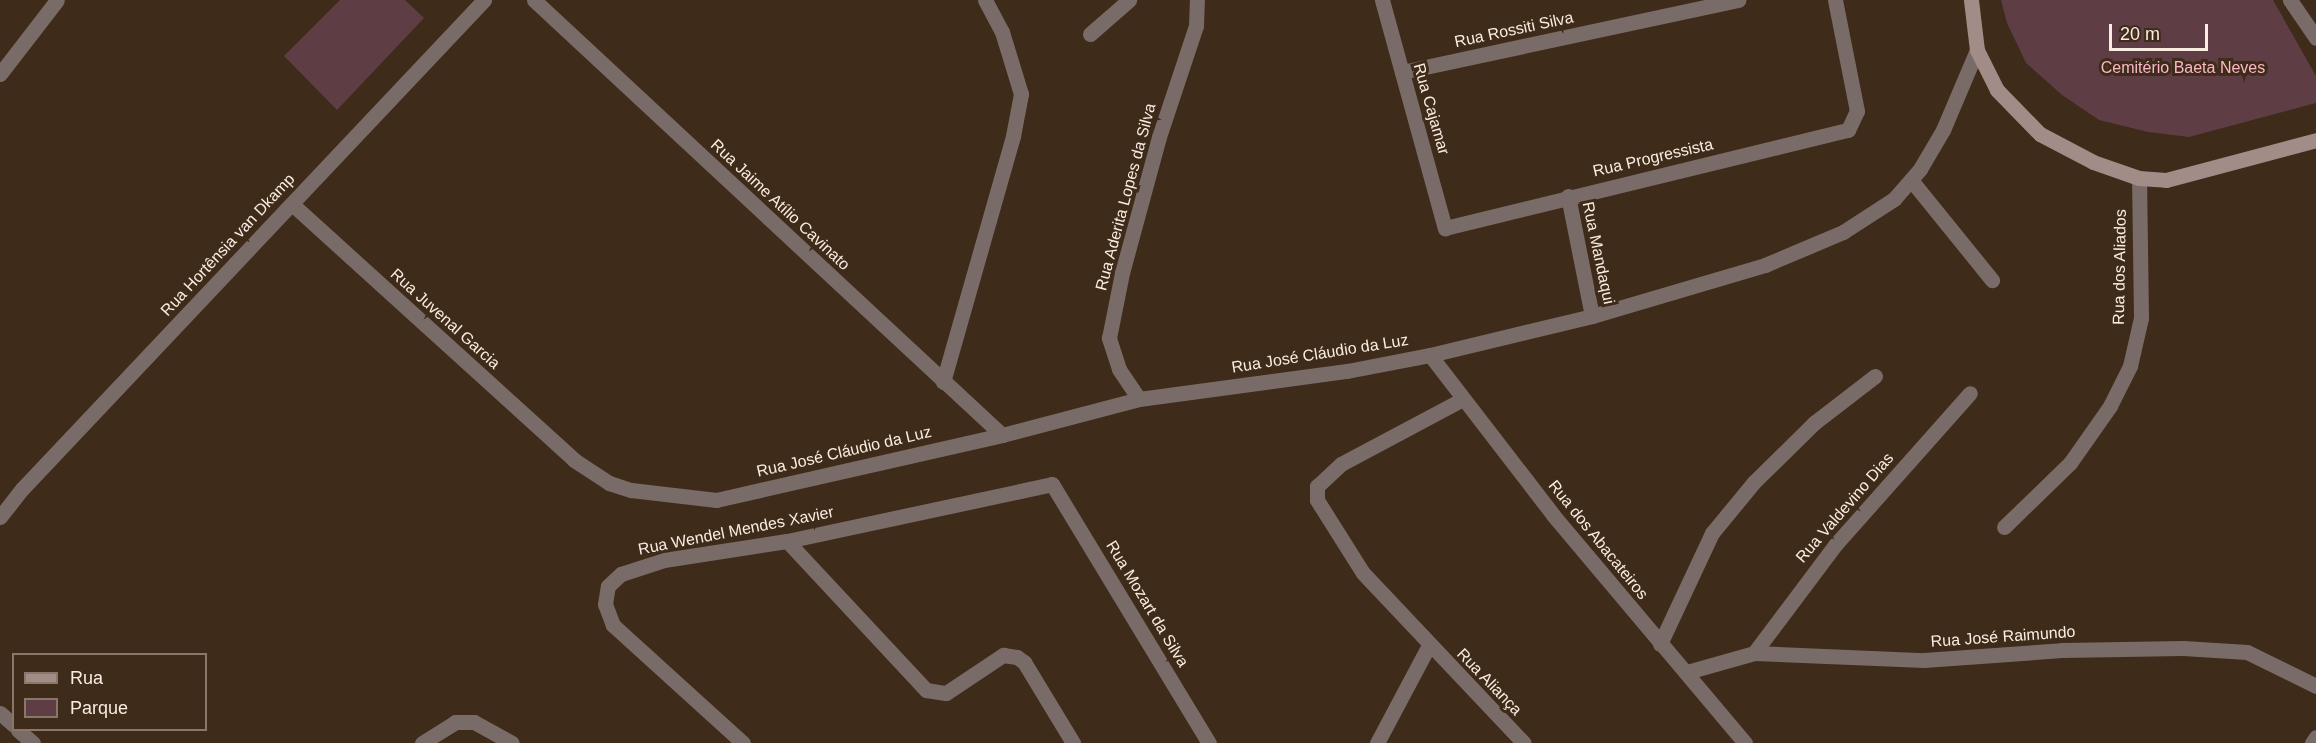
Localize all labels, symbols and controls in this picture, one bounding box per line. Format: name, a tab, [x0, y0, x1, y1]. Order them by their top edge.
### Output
street label: Rua Rossiti Silva	[1453, 8, 1575, 52]
scale bar	[2112, 12, 2211, 50]
text: 20 m	[2120, 24, 2160, 44]
park label: Cemitério Baeta Neves	[2101, 58, 2265, 78]
street label: Rua Cajamar	[1409, 61, 1453, 157]
street label: Rua Aderita Lopes da Silva	[1092, 101, 1160, 293]
street label: Rua Jaime Atílio Cavinato	[706, 135, 854, 275]
street label: Rua Progressista	[1591, 135, 1715, 181]
street label: Rua Hortênsia van Dkamp	[157, 170, 299, 320]
street label: Rua Mandaqui	[1578, 200, 1618, 306]
street label: Rua dos Aliados	[2109, 209, 2131, 325]
street label: Rua Juvenal Garcia	[386, 265, 504, 373]
street label: Rua José Cláudio da Luz	[1230, 331, 1410, 377]
street label: Rua José Cláudio da Luz	[755, 423, 933, 481]
street label: Rua Valdevino Dias	[1792, 449, 1898, 567]
street label: Rua dos Abacateiros	[1544, 476, 1652, 604]
street label: Rua Wendel Mendes Xavier	[637, 503, 835, 559]
street label: Rua Mozart da Silva	[1102, 537, 1192, 671]
street label: Rua José Raimundo	[1930, 622, 2076, 652]
street label: Rua Aliança	[1452, 644, 1526, 720]
legend	[12, 653, 207, 731]
text: Rua	[70, 668, 103, 688]
text: Parque	[70, 698, 128, 718]

